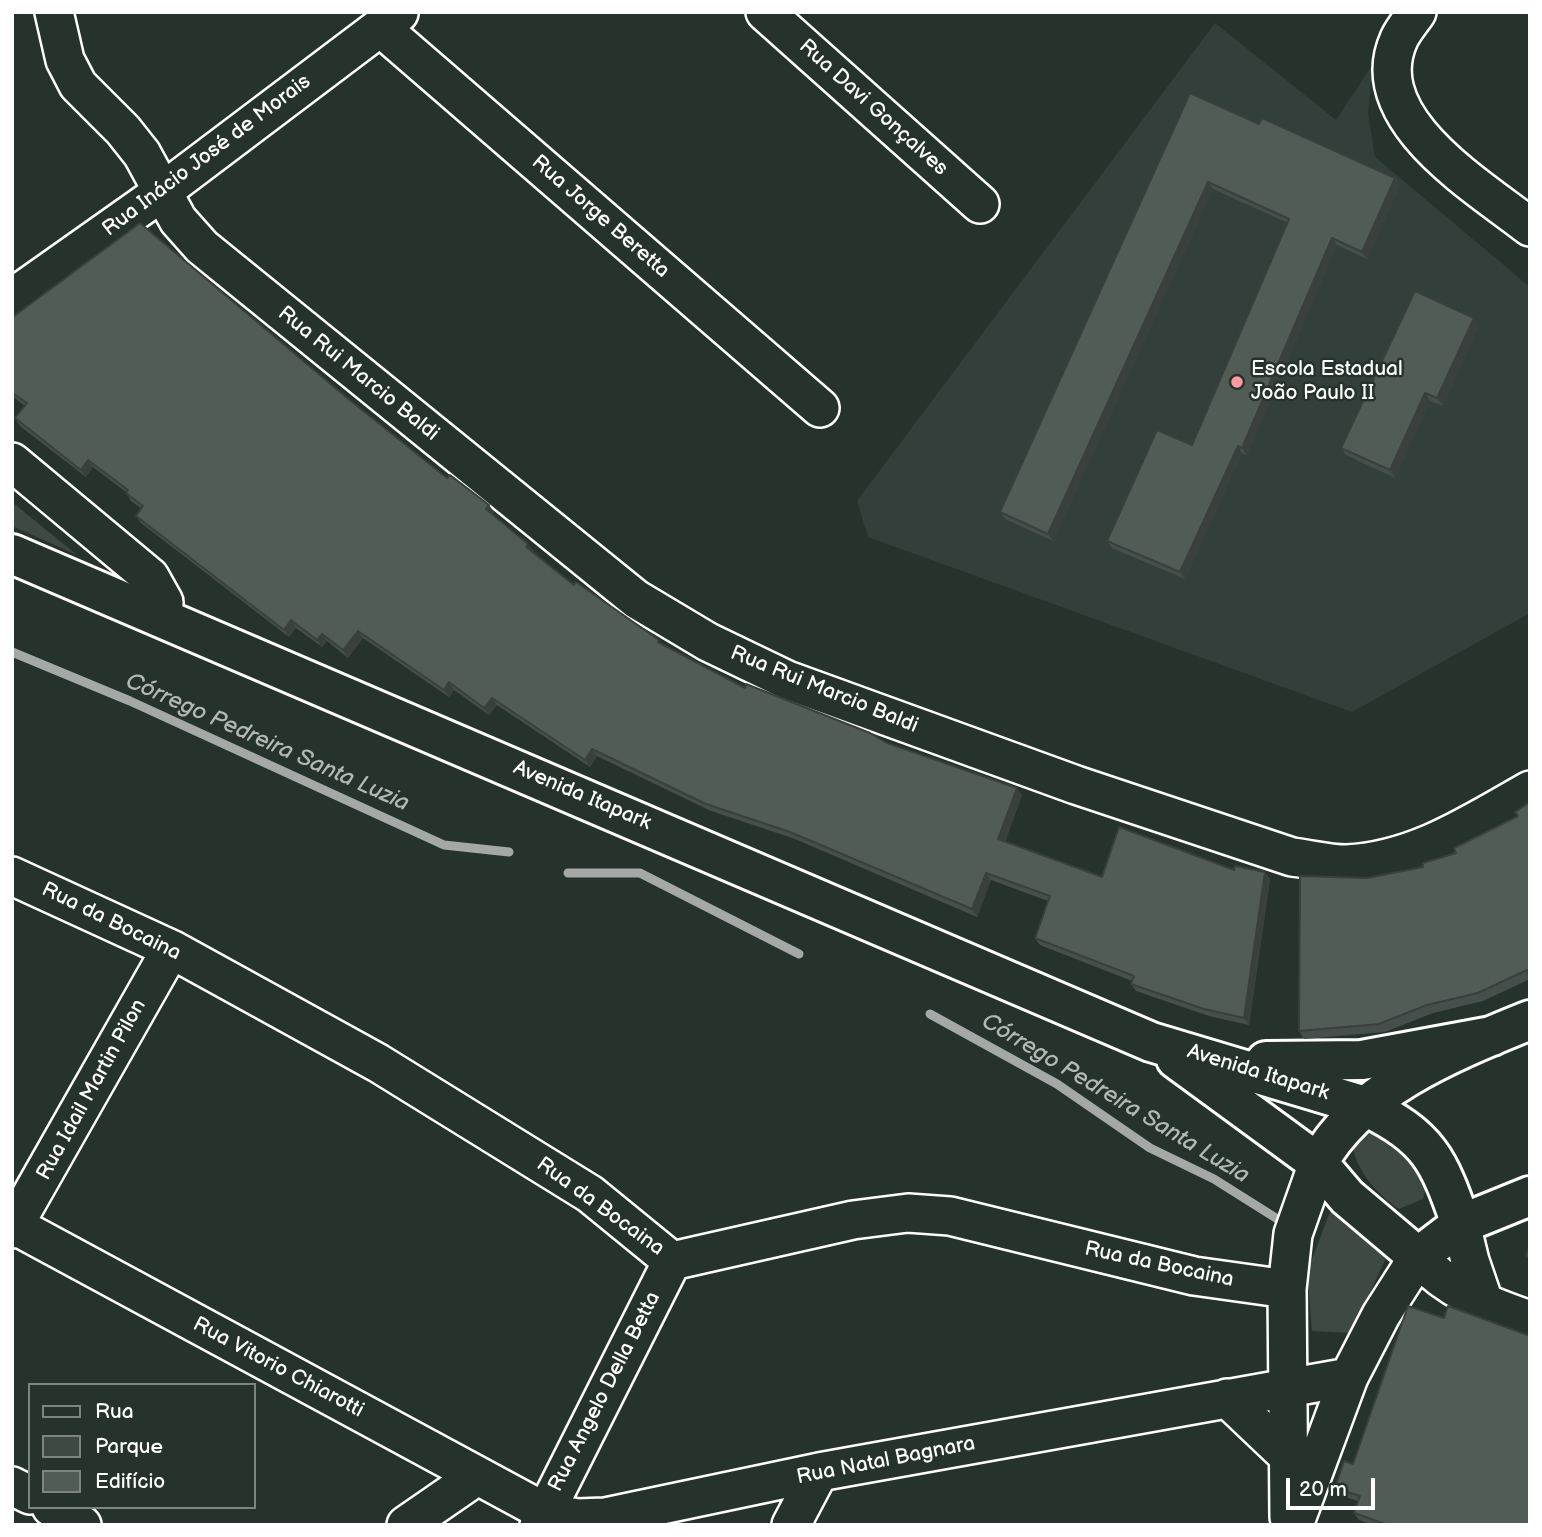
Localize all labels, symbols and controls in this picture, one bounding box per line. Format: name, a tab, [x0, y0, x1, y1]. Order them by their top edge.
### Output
street label: Rua Davi Gonçalves	[793, 34, 953, 182]
street label: Rua Inácio José de Morais	[98, 70, 316, 242]
street label: Rua Jorge Beretta	[526, 150, 674, 284]
street label: Rua Rui Marcio Baldi	[272, 301, 444, 447]
place label: Escola Estadual João Paulo II	[1251, 357, 1403, 407]
marker: Escola Estadual João Paulo II	[1229, 374, 1245, 390]
street label: Rua Rui Marcio Baldi	[727, 641, 921, 739]
water label: Córrego Pedreira Santa Luzia	[121, 668, 413, 818]
street label: Avenida Itapark	[509, 756, 655, 836]
street label: Rua da Bocaina	[37, 877, 185, 967]
street label: Rua Idail Martin Pilon	[32, 995, 152, 1185]
water label: Córrego Pedreira Santa Luzia	[976, 1008, 1254, 1190]
street label: Avenida Itapark	[1184, 1039, 1332, 1107]
street label: Rua da Bocaina	[531, 1152, 669, 1262]
street label: Rua da Bocaina	[1082, 1237, 1236, 1293]
street label: Rua Angelo Della Betta	[544, 1288, 666, 1496]
street label: Rua Vitorio Chiarotti	[188, 1312, 368, 1424]
legend	[28, 1383, 256, 1509]
text: Rua	[95, 1399, 134, 1424]
street label: Rua Natal Bagnara	[795, 1431, 977, 1491]
text: Parque	[95, 1434, 163, 1459]
scale bar	[1290, 1464, 1379, 1508]
text: Edifício	[95, 1469, 165, 1494]
text: 20 m	[1299, 1477, 1347, 1502]

